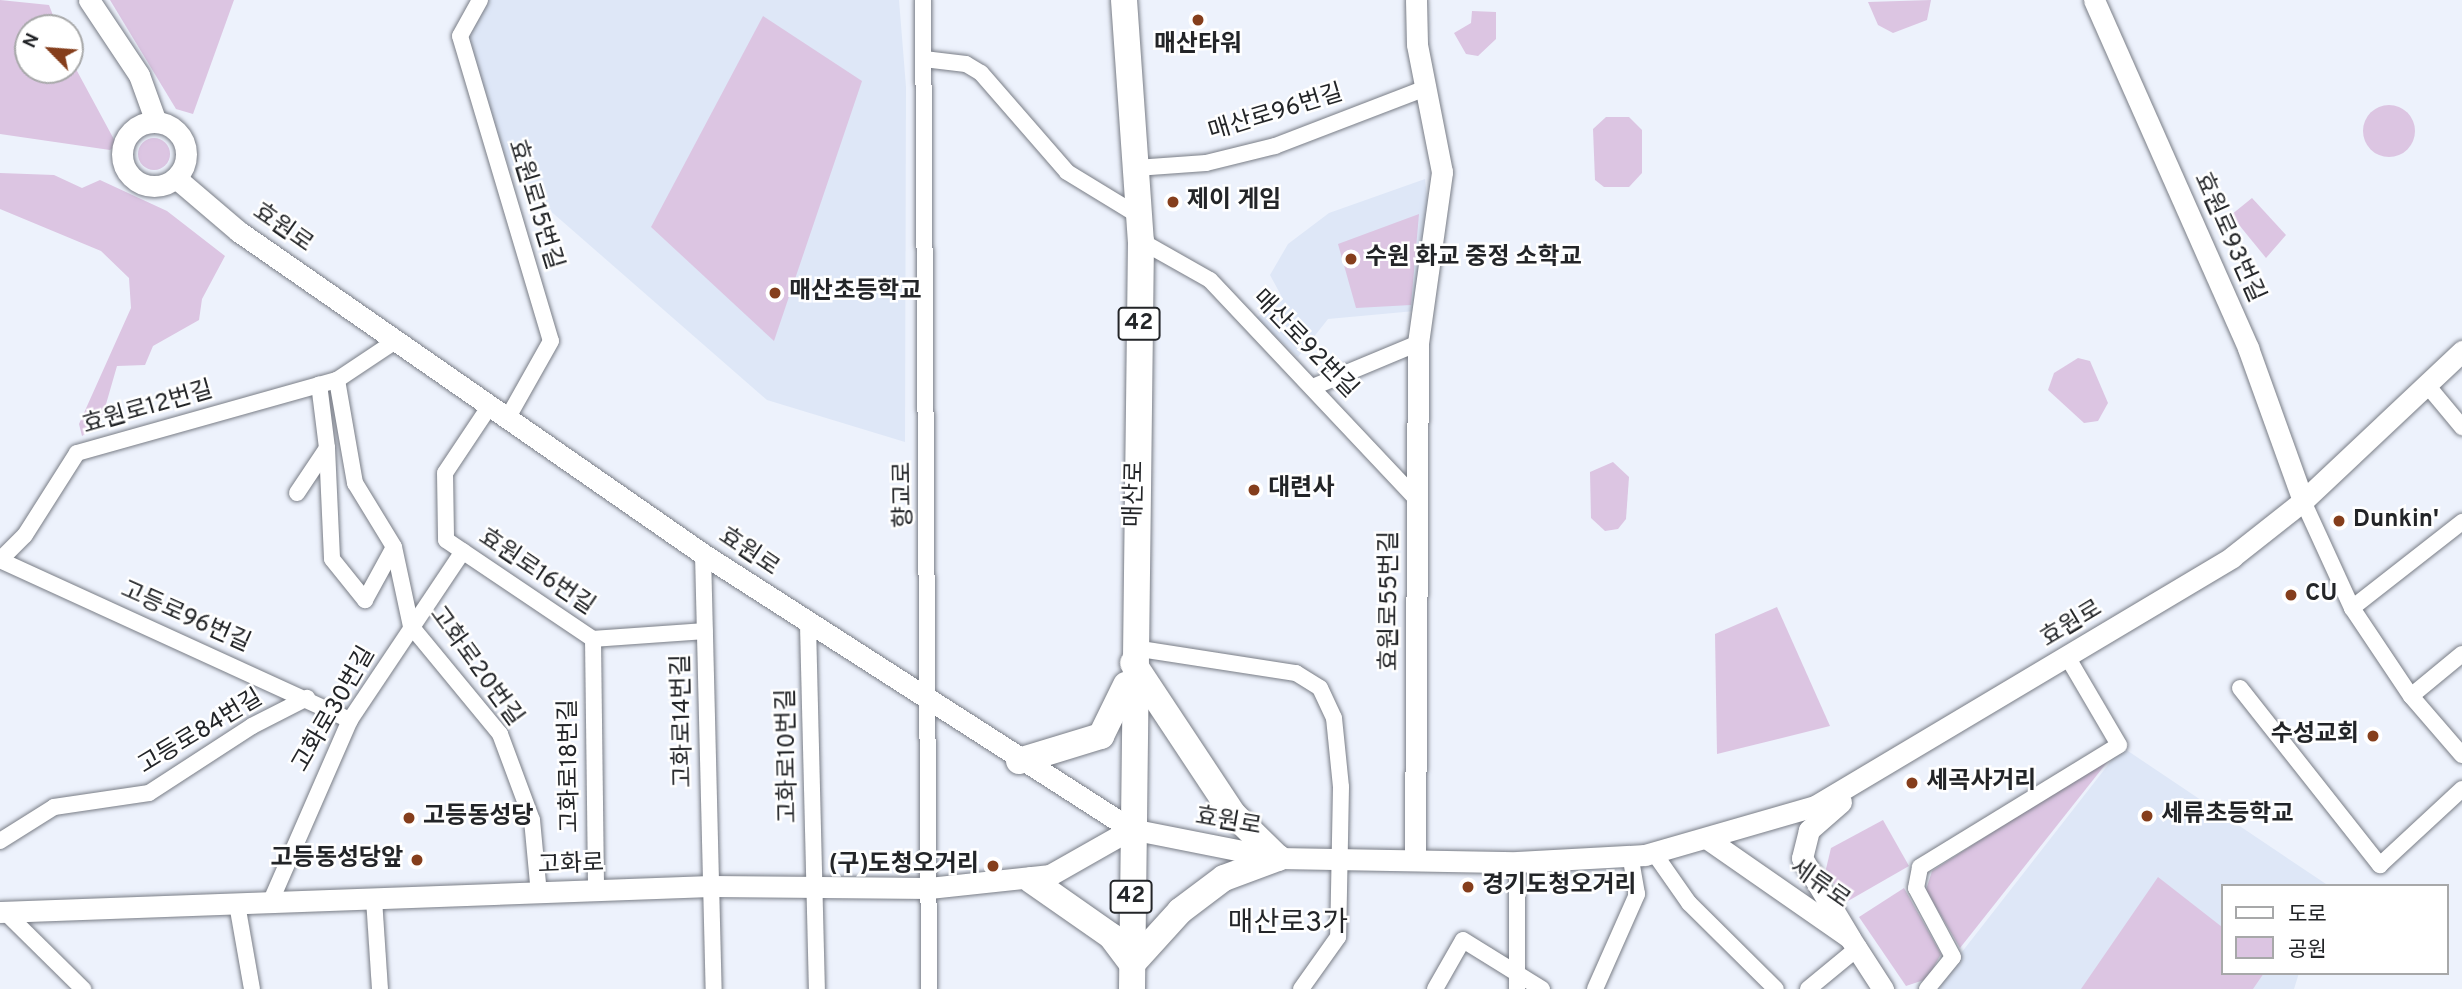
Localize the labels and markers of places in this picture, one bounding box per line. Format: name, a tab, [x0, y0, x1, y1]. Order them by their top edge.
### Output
marker: 매산타워	[1190, 12, 1206, 28]
place label: 매산타워	[1154, 32, 1242, 60]
place label: 제이 게임	[1187, 188, 1281, 216]
marker: 제이 게임	[1165, 194, 1181, 210]
place label: 수원 화교 중정 소학교	[1365, 245, 1582, 273]
marker: 수원 화교 중정 소학교	[1343, 251, 1359, 267]
place label: 매산초등학교	[789, 279, 921, 307]
marker: 매산초등학교	[767, 285, 783, 301]
place label: 대련사	[1268, 476, 1334, 504]
marker: 대련사	[1246, 482, 1262, 498]
place label: Dunkin'	[2353, 507, 2439, 535]
marker: Dunkin'	[2331, 513, 2347, 529]
place label: CU	[2305, 581, 2337, 609]
marker: CU	[2283, 587, 2299, 603]
place label: 수성교회	[2271, 722, 2359, 750]
marker: 수성교회	[2365, 728, 2381, 744]
place label: 세곡사거리	[1926, 769, 2036, 797]
marker: 세곡사거리	[1904, 775, 1920, 791]
place label: 세류초등학교	[2161, 802, 2293, 830]
place label: 고등동성당	[423, 804, 533, 832]
marker: 세류초등학교	[2139, 808, 2155, 824]
marker: 고등동성당	[401, 810, 417, 826]
place label: 고등동성당앞	[271, 846, 403, 874]
marker: 고등동성당앞	[409, 852, 425, 868]
place label: (구)도청오거리	[829, 852, 979, 880]
marker: (구)도청오거리	[985, 858, 1001, 874]
place label: 경기도청오거리	[1482, 873, 1637, 901]
marker: 경기도청오거리	[1460, 879, 1476, 895]

